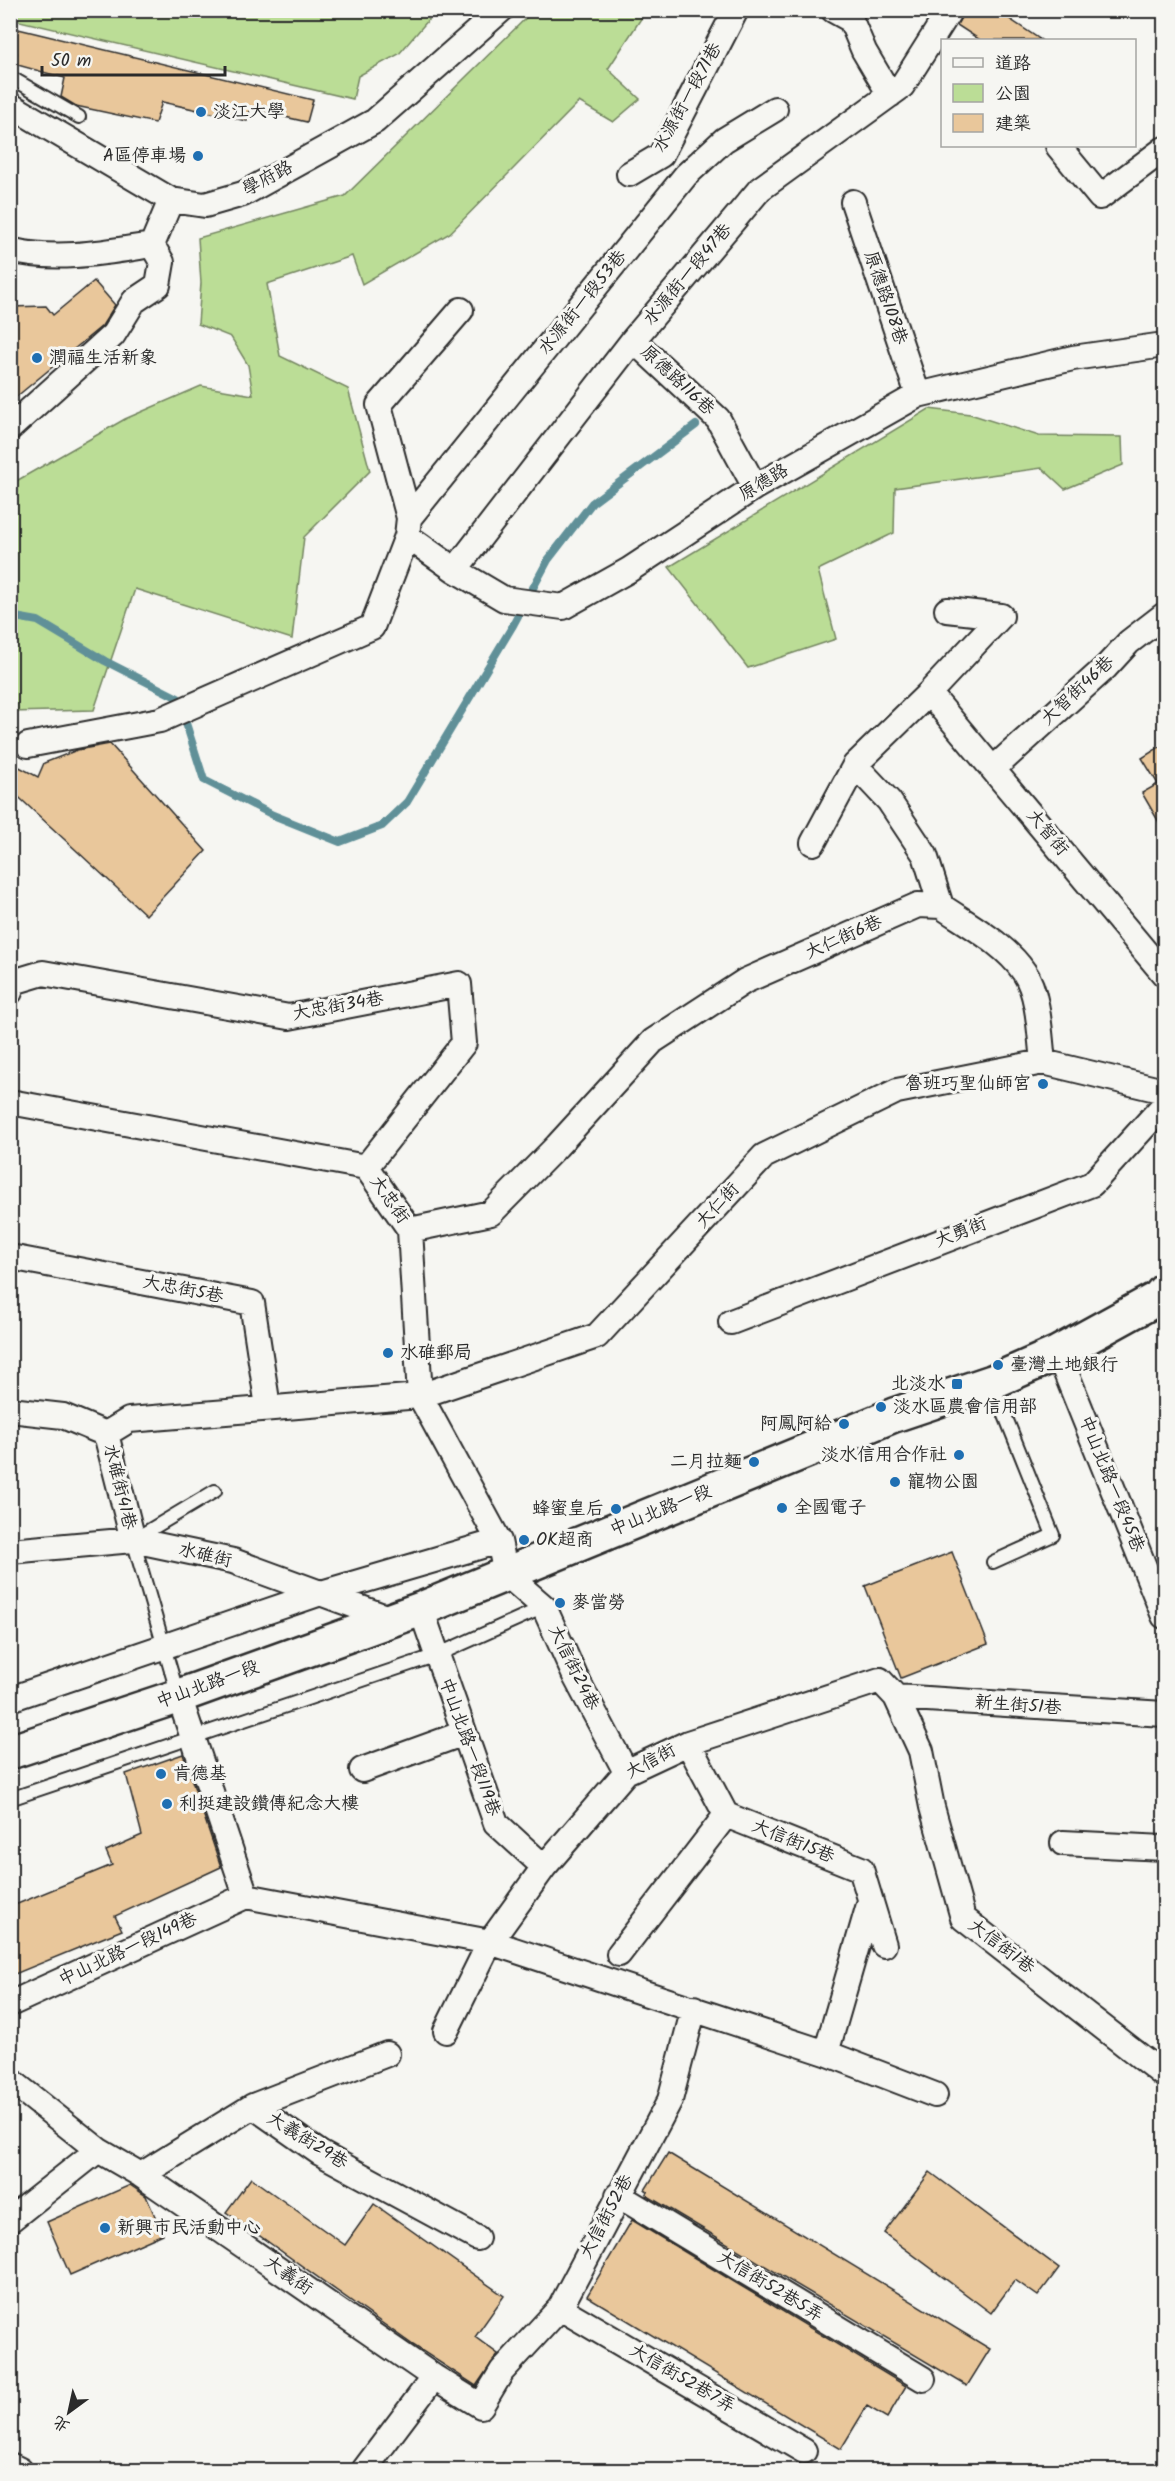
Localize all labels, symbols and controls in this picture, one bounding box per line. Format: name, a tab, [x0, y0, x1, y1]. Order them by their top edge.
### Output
street label: 水源街一段71巷	[646, 38, 730, 158]
scale bar	[42, 39, 225, 77]
legend	[941, 39, 1136, 147]
text: 50 m	[51, 47, 91, 76]
text: 道路	[995, 50, 1031, 79]
text: 公園	[995, 80, 1031, 109]
place label: 淡江大學	[213, 98, 285, 127]
marker: 淡江大學	[194, 105, 208, 119]
text: 建築	[995, 110, 1031, 139]
place label: A區停車場	[103, 142, 186, 171]
marker: A區停車場	[191, 149, 205, 163]
street label: 學府路	[237, 154, 299, 204]
street label: 水源街一段47巷	[636, 217, 740, 333]
street label: 水源街一段53巷	[531, 244, 635, 362]
street label: 原德路108巷	[855, 247, 915, 349]
street label: 原德路116巷	[633, 339, 721, 423]
place label: 潤福生活新象	[49, 344, 157, 373]
marker: 潤福生活新象	[30, 351, 44, 365]
street label: 原德路	[733, 457, 795, 509]
street label: 大智街46巷	[1034, 649, 1122, 733]
street label: 大智街	[1019, 803, 1075, 863]
street label: 大仁街6巷	[801, 908, 887, 968]
street label: 大忠街34巷	[290, 985, 386, 1029]
place label: 魯班巧聖仙師宮	[905, 1070, 1031, 1099]
marker: 魯班巧聖仙師宮	[1036, 1077, 1050, 1091]
street label: 大忠街	[362, 1170, 416, 1230]
street label: 大仁街	[689, 1176, 747, 1236]
street label: 大勇街	[931, 1210, 991, 1256]
street label: 大忠街5巷	[140, 1268, 226, 1312]
place label: 水碓郵局	[400, 1339, 472, 1368]
marker: 水碓郵局	[381, 1346, 395, 1360]
place label: 臺灣土地銀行	[1010, 1351, 1118, 1380]
marker: 臺灣土地銀行	[991, 1358, 1005, 1372]
place label: 北淡水	[891, 1370, 945, 1399]
marker: 北淡水	[950, 1377, 964, 1391]
place label: 淡水區農會信用部	[893, 1393, 1037, 1422]
marker: 淡水區農會信用部	[874, 1400, 888, 1414]
place label: 阿鳳阿給	[760, 1410, 832, 1439]
street label: 中山北路一段45巷	[1070, 1411, 1152, 1557]
marker: 阿鳳阿給	[837, 1417, 851, 1431]
street label: 水碓街41巷	[94, 1441, 144, 1533]
place label: 淡水信用合作社	[821, 1441, 947, 1470]
place label: 二月拉麵	[670, 1448, 742, 1477]
marker: 淡水信用合作社	[952, 1448, 966, 1462]
marker: 二月拉麵	[747, 1455, 761, 1469]
place label: 寵物公園	[907, 1468, 979, 1497]
marker: 寵物公園	[888, 1475, 902, 1489]
street label: 中山北路一段	[606, 1477, 716, 1545]
place label: 全國電子	[794, 1494, 866, 1523]
place label: 蜂蜜皇后	[532, 1495, 604, 1524]
marker: 全國電子	[775, 1501, 789, 1515]
marker: 蜂蜜皇后	[609, 1502, 623, 1516]
place label: OK超商	[536, 1526, 594, 1555]
marker: OK超商	[517, 1533, 531, 1547]
street label: 水碓街	[175, 1536, 235, 1576]
place label: 麥當勞	[572, 1589, 626, 1618]
marker: 麥當勞	[553, 1596, 567, 1610]
street label: 大信街24巷	[540, 1620, 606, 1716]
street label: 中山北路一段	[152, 1653, 264, 1717]
street label: 中山北路一段119巷	[430, 1673, 508, 1821]
street label: 新生街51巷	[973, 1688, 1063, 1724]
street label: 大信街	[620, 1737, 682, 1787]
place label: 肯德基	[173, 1760, 227, 1789]
marker: 肯德基	[154, 1767, 168, 1781]
place label: 利挺建設鑽傳紀念大樓	[179, 1790, 359, 1819]
marker: 利挺建設鑽傳紀念大樓	[160, 1797, 174, 1811]
street label: 大信街15巷	[747, 1812, 839, 1872]
street label: 中山北路一段149巷	[54, 1905, 202, 1995]
street label: 大信街1巷	[961, 1912, 1041, 1982]
street label: 大義街29巷	[261, 2105, 353, 2177]
street label: 大信街52巷	[573, 2170, 641, 2264]
place label: 新興市民活動中心	[117, 2214, 261, 2243]
marker: 新興市民活動中心	[98, 2221, 112, 2235]
street label: 大信街52巷5弄	[711, 2244, 829, 2330]
street label: 大義街	[258, 2249, 318, 2303]
street label: 大信街52巷7弄	[623, 2337, 741, 2421]
north arrow	[39, 2382, 99, 2442]
text: 北	[48, 2408, 75, 2438]

